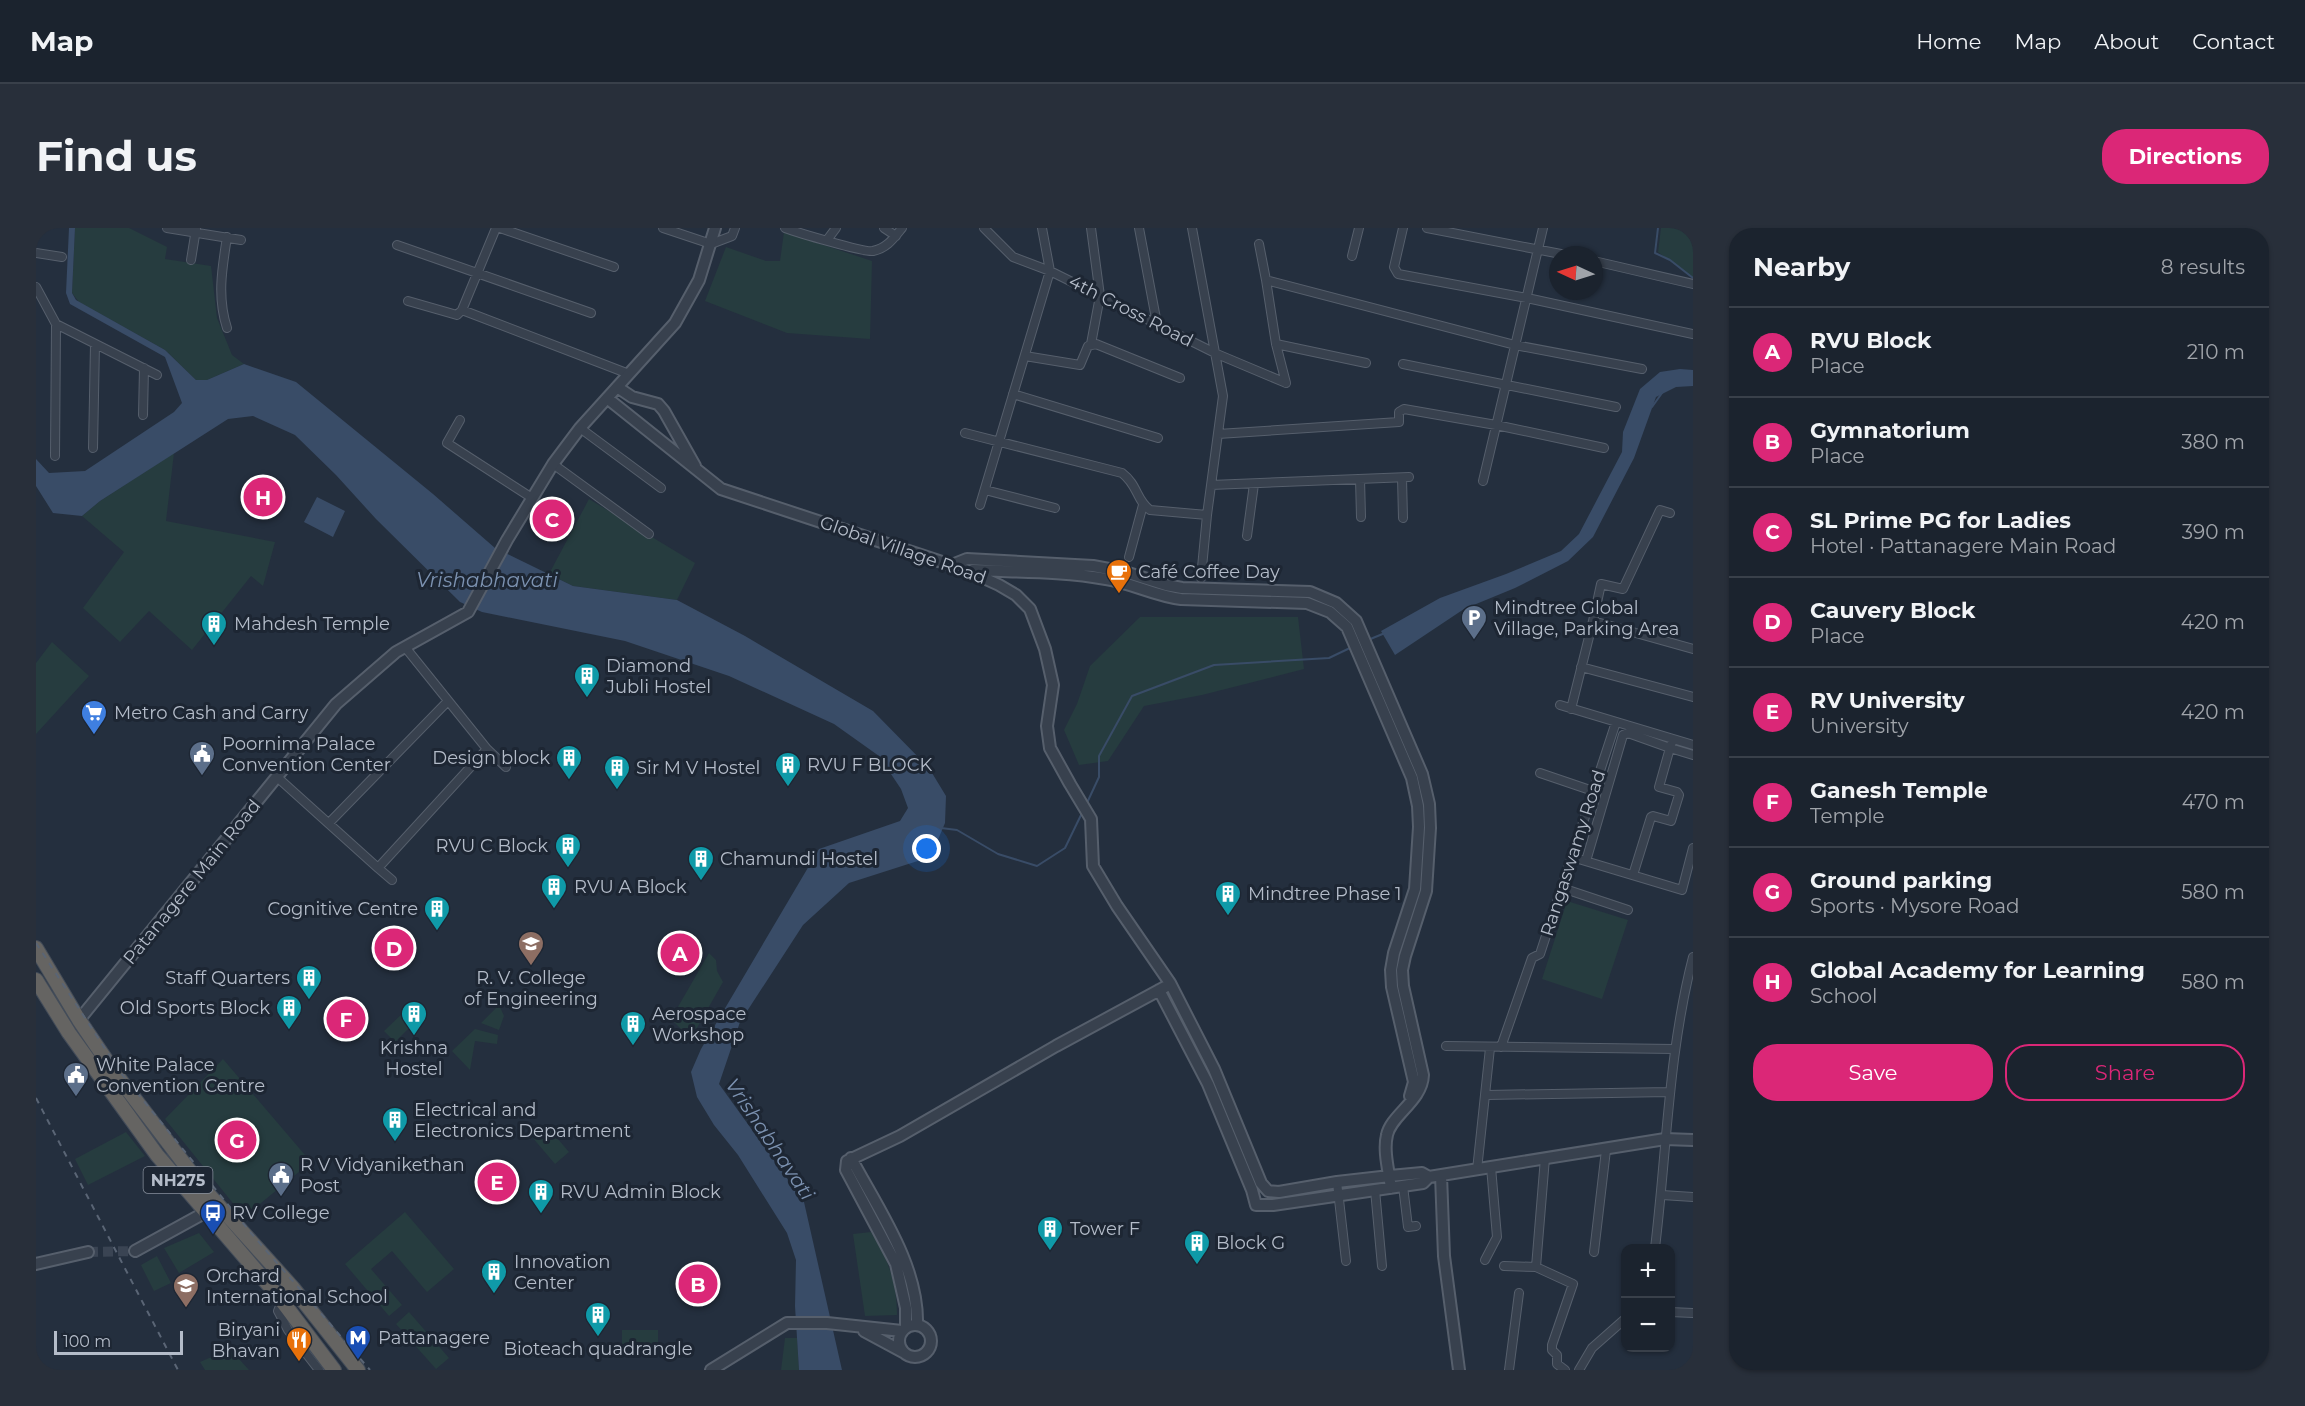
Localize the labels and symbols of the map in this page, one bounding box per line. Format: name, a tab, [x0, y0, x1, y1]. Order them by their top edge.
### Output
north arrow	[1549, 246, 1603, 300]
street label: 4th Cross Road	[1065, 270, 1197, 352]
pin: H	[244, 474, 282, 520]
pin: C	[532, 496, 572, 542]
street label: Global Village Road	[817, 511, 989, 589]
cafe icon: Café Coffee Day	[1104, 557, 1134, 595]
place label: Café Coffee Day	[1138, 561, 1280, 583]
water label: Vrishabhavati	[416, 568, 558, 592]
place label: Mindtree Global Village, Parking Area	[1494, 597, 1679, 640]
parking icon: Mindtree Global Village, Parking Area	[1459, 603, 1489, 641]
building icon: Mahdesh Temple	[199, 609, 229, 647]
place label: Mahdesh Temple	[234, 613, 390, 635]
place label: Diamond Jubli Hostel	[605, 655, 711, 698]
building icon: Diamond Jubli Hostel	[572, 661, 602, 699]
supermarket icon: Metro Cash and Carry	[79, 698, 109, 736]
place label: Metro Cash and Carry	[114, 702, 308, 724]
place label: Poornima Palace Convention Center	[222, 733, 391, 776]
public building icon: Poornima Palace Convention Center	[187, 739, 217, 777]
building icon: Design block	[554, 743, 584, 781]
place label: Design block	[432, 747, 550, 769]
building icon: RVU F BLOCK	[773, 750, 803, 788]
building icon: Sir M V Hostel	[602, 753, 632, 791]
place label: RVU F BLOCK	[807, 754, 932, 776]
place label: Sir M V Hostel	[636, 757, 760, 779]
street label: Rangaswamy Road	[1536, 767, 1610, 939]
street label: Patanagere Main Road	[119, 795, 265, 969]
building icon: RVU C Block	[553, 831, 583, 869]
your location	[912, 834, 941, 863]
place label: RVU C Block	[436, 835, 548, 857]
building icon: Chamundi Hostel	[686, 844, 716, 882]
place label: Chamundi Hostel	[720, 848, 878, 870]
building icon: RVU A Block	[539, 872, 569, 910]
place label: RVU A Block	[574, 876, 687, 898]
building icon: Mindtree Phase 1	[1213, 879, 1243, 917]
place label: Mindtree Phase 1	[1248, 883, 1402, 905]
building icon: Cognitive Centre	[422, 894, 452, 932]
place label: Cognitive Centre	[267, 898, 418, 920]
pin: D	[374, 926, 414, 970]
school or university icon: R. V. College of Engineering	[516, 929, 546, 967]
pin: A	[660, 930, 700, 976]
building icon: Staff Quarters	[294, 963, 324, 1001]
place label: Staff Quarters	[165, 967, 290, 989]
place label: R. V. College of Engineering	[464, 967, 598, 1010]
building icon: Old Sports Block	[274, 993, 304, 1031]
pin: F	[326, 996, 366, 1042]
place label: Old Sports Block	[120, 997, 270, 1019]
building icon: Krishna Hostel	[399, 999, 429, 1037]
place label: Aerospace Workshop	[652, 1003, 746, 1046]
building icon: Aerospace Workshop	[618, 1009, 648, 1047]
place label: Krishna Hostel	[380, 1037, 448, 1080]
place label: White Palace Convention Centre	[96, 1054, 265, 1097]
public building icon: White Palace Convention Centre	[61, 1060, 91, 1098]
water label: Vrishabhavati	[720, 1074, 820, 1205]
place label: Electrical and Electronics Department	[414, 1099, 631, 1142]
building icon: Electrical and Electronics Department	[380, 1105, 410, 1143]
pin: G	[218, 1118, 256, 1162]
place label: R V Vidyanikethan Post	[300, 1154, 465, 1197]
public building icon: R V Vidyanikethan Post	[266, 1160, 296, 1198]
pin: E	[478, 1160, 516, 1204]
road number: NH275	[144, 1167, 212, 1193]
building icon: RVU Admin Block	[526, 1177, 556, 1215]
place label: RVU Admin Block	[560, 1181, 721, 1203]
bus stop icon: RV College	[198, 1198, 228, 1236]
place label: RV College	[232, 1202, 330, 1224]
building icon: Tower F	[1035, 1214, 1065, 1252]
place label: Tower F	[1070, 1218, 1140, 1240]
building icon: Block G	[1182, 1228, 1212, 1266]
place label: Block G	[1216, 1232, 1285, 1254]
place label: Innovation Center	[514, 1251, 610, 1294]
building icon: Innovation Center	[479, 1257, 509, 1295]
pin: B	[678, 1262, 718, 1306]
place label: Orchard International School	[206, 1265, 388, 1308]
school or university icon: Orchard International School	[171, 1271, 201, 1309]
building icon: Bioteach quadrangle	[583, 1300, 613, 1338]
place label: Biryani Bhavan	[212, 1319, 280, 1362]
metro station icon: Pattanagere	[343, 1323, 373, 1361]
restaurant icon: Biryani Bhavan	[284, 1325, 314, 1363]
place label: Pattanagere	[378, 1327, 490, 1349]
scale bar	[54, 1328, 183, 1356]
place label: Bioteach quadrangle	[503, 1338, 693, 1360]

